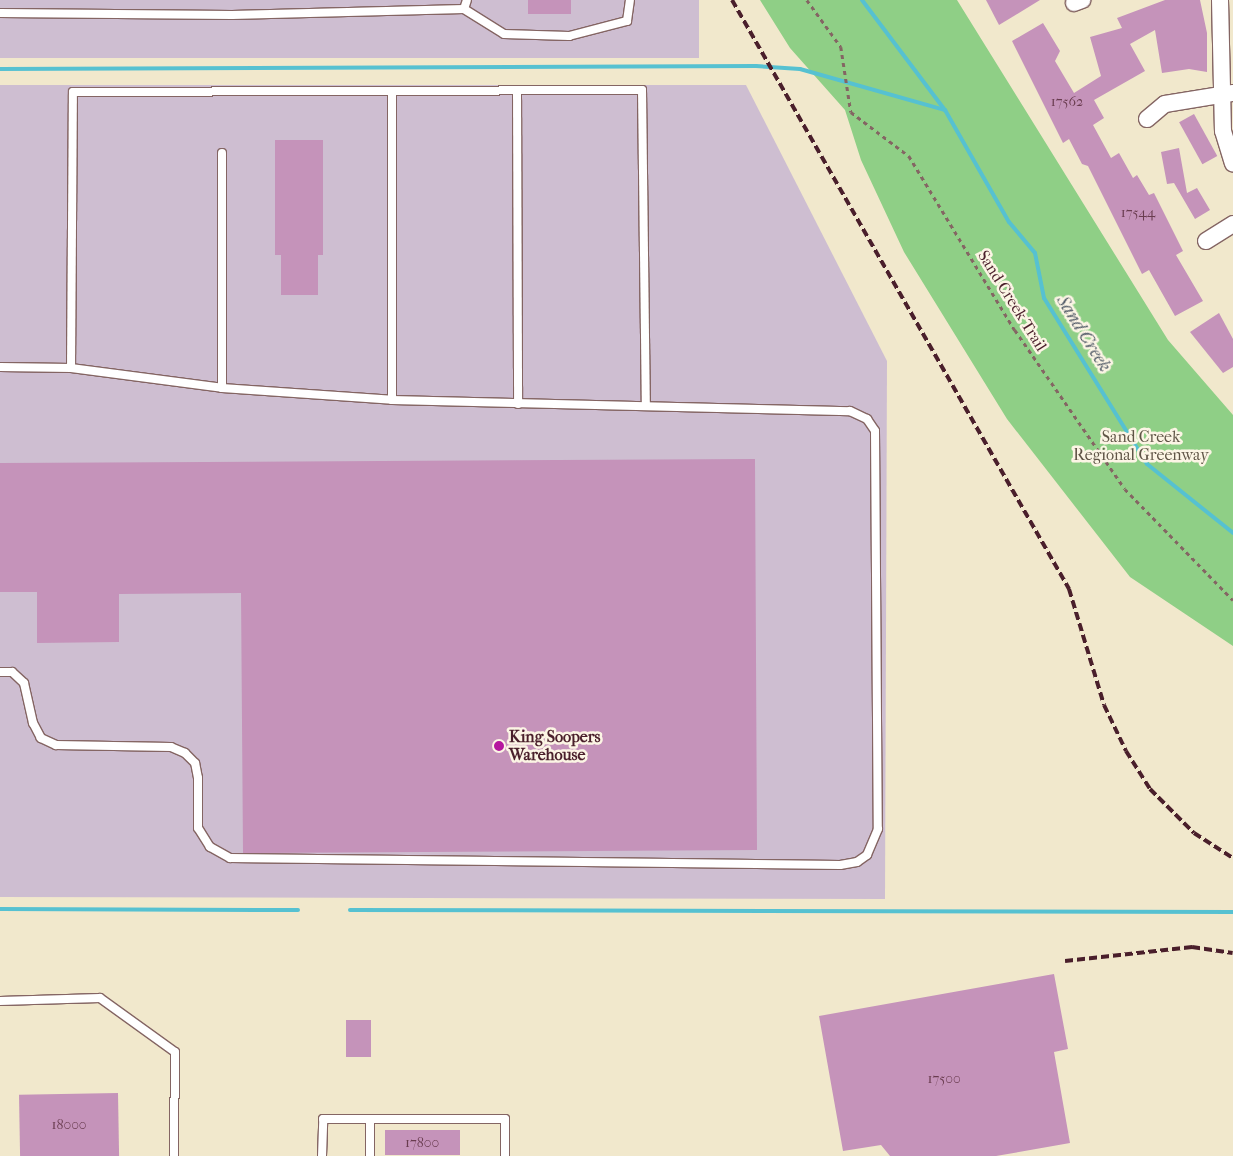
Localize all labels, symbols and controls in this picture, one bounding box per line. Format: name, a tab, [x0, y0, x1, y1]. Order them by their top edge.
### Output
house number: 17562	[1051, 94, 1083, 110]
house number: 17544	[1121, 205, 1155, 221]
street label: Sand Creek Trail	[973, 247, 1051, 355]
water label: Sand Creek	[1051, 292, 1115, 376]
park label: Sand Creek Regional Greenway	[1073, 427, 1209, 465]
place label: King Soopers Warehouse	[509, 727, 600, 765]
marker: King Soopers Warehouse	[493, 740, 505, 752]
house number: 17500	[927, 1071, 961, 1087]
house number: 18000	[51, 1117, 87, 1133]
house number: 17800	[405, 1135, 439, 1151]

